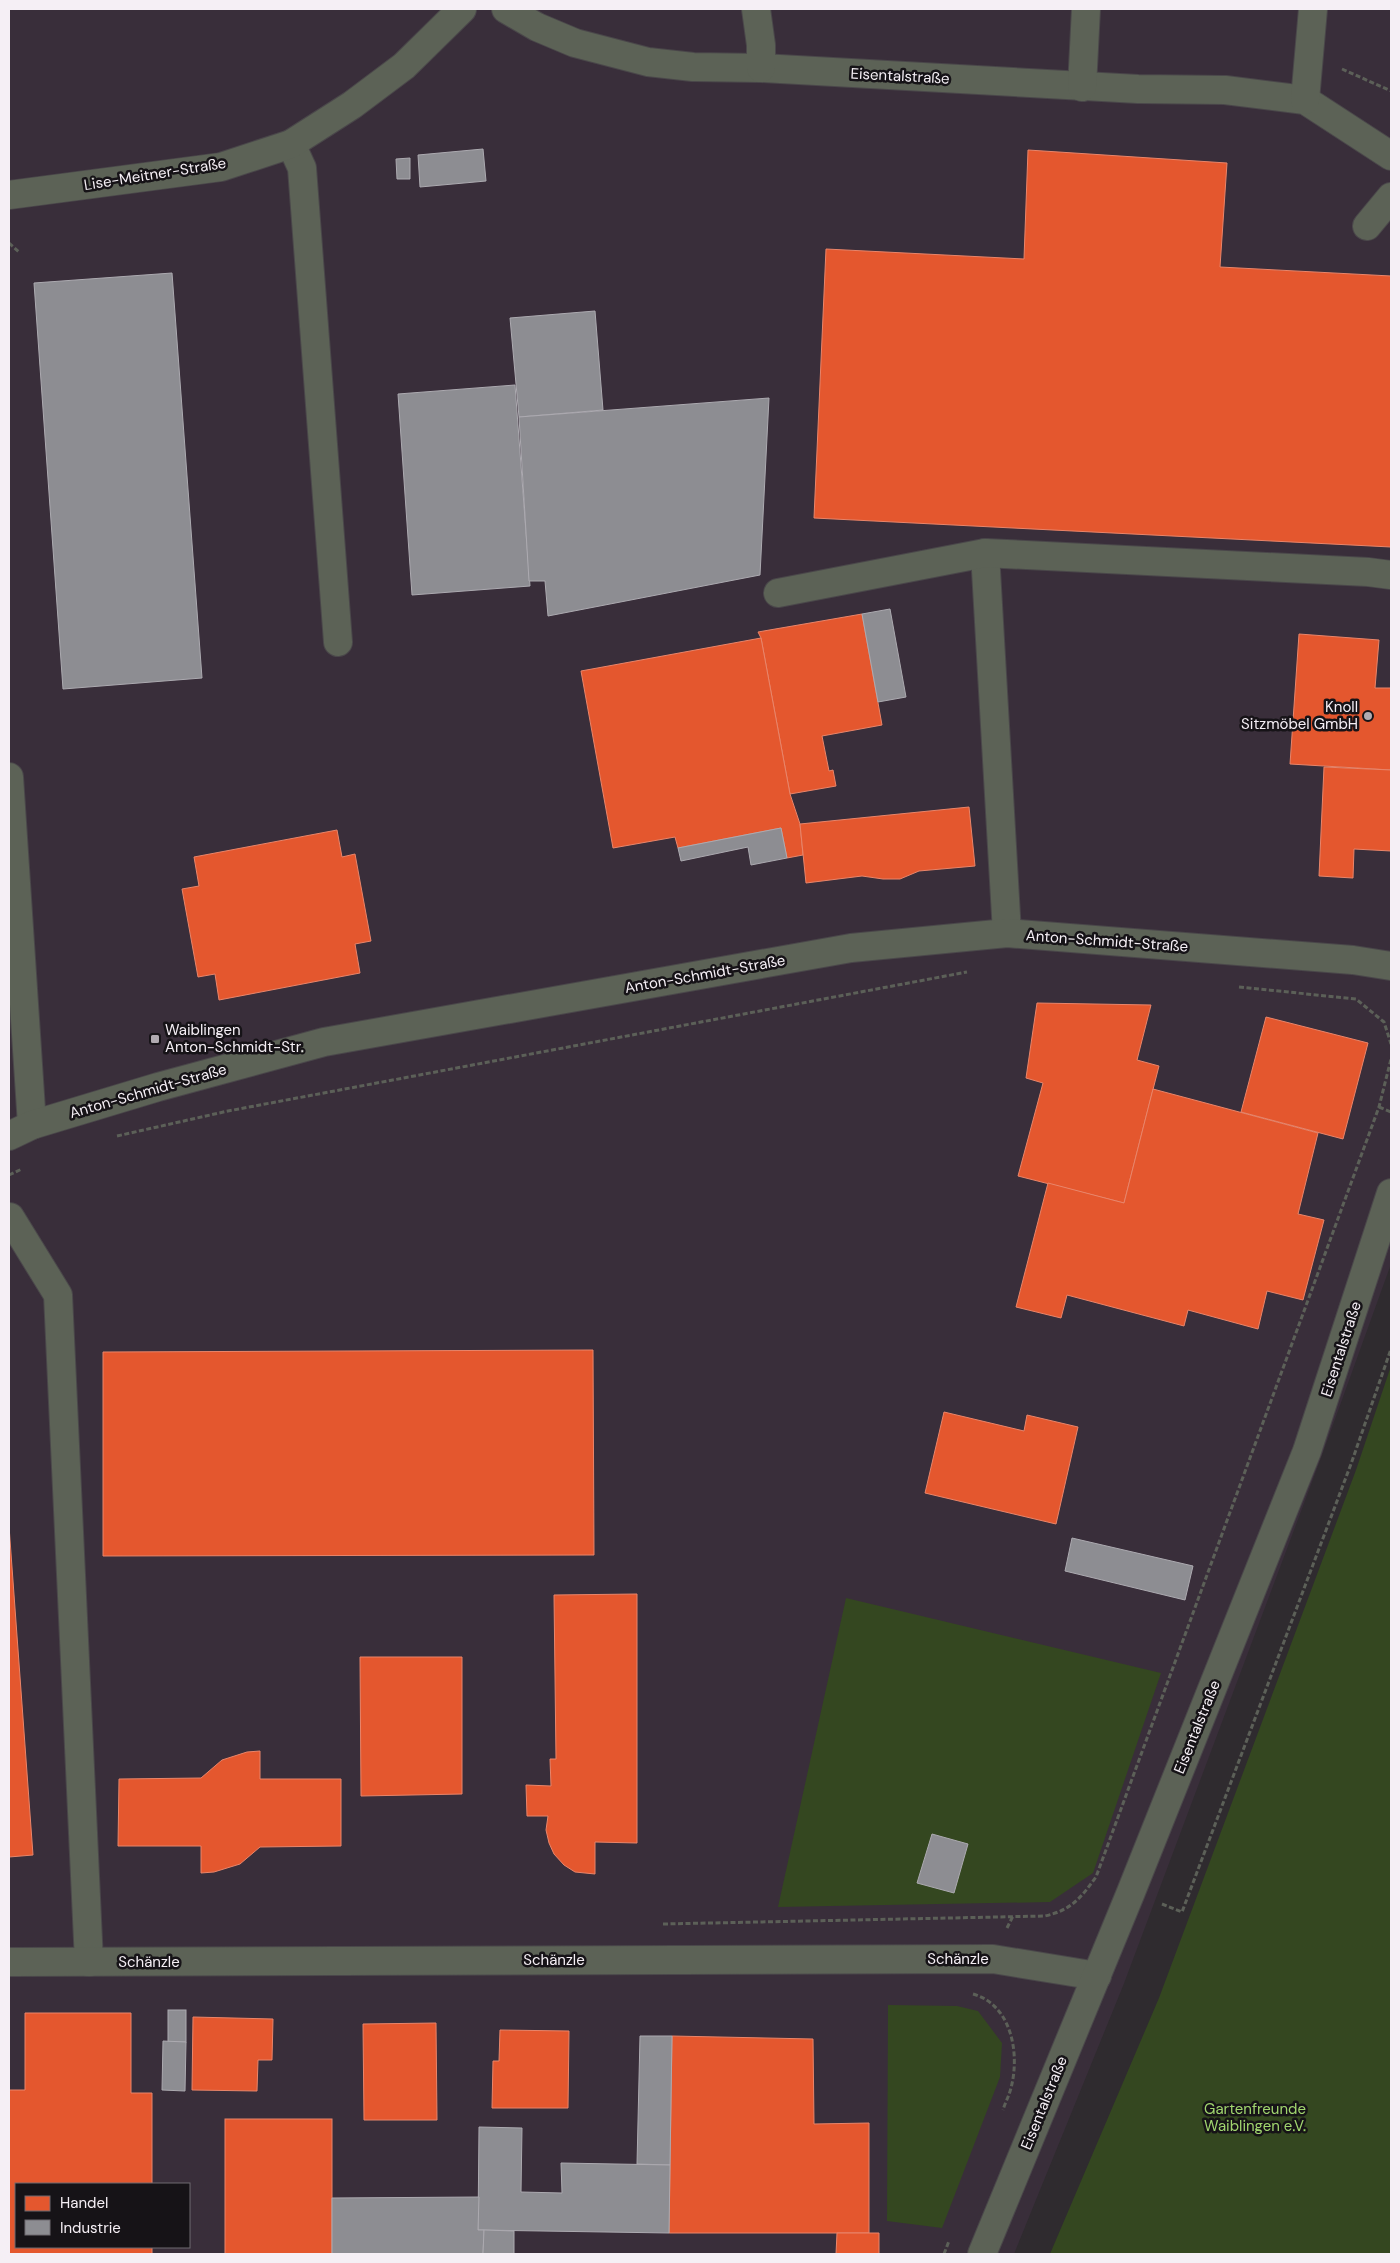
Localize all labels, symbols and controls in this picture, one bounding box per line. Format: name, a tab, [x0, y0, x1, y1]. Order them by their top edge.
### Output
street label: Eisentalstraße	[850, 63, 950, 89]
street label: Lise-Meitner-Straße	[83, 153, 227, 195]
place label: Knoll Sitzmöbel GmbH	[1241, 697, 1358, 734]
marker: Knoll Sitzmöbel GmbH	[1362, 710, 1374, 722]
street label: Anton-Schmidt-Straße	[1025, 925, 1189, 957]
street label: Anton-Schmidt-Straße	[623, 950, 787, 998]
place label: Waiblingen Anton-Schmidt-Str.	[165, 1020, 304, 1057]
marker: Waiblingen Anton-Schmidt-Str.	[149, 1033, 161, 1045]
street label: Anton-Schmidt-Straße	[67, 1059, 229, 1123]
street label: Eisentalstraße	[1316, 1299, 1366, 1399]
street label: Eisentalstraße	[1169, 1677, 1225, 1777]
street label: Schänzle	[927, 1949, 989, 1969]
street label: Schänzle	[523, 1950, 585, 1970]
street label: Schänzle	[118, 1952, 180, 1972]
street label: Eisentalstraße	[1016, 2053, 1072, 2153]
park label: Gartenfreunde Waiblingen e.V.	[1204, 2099, 1306, 2136]
legend	[15, 2183, 190, 2248]
text: Handel	[60, 2193, 108, 2213]
text: Industrie	[60, 2218, 121, 2238]

